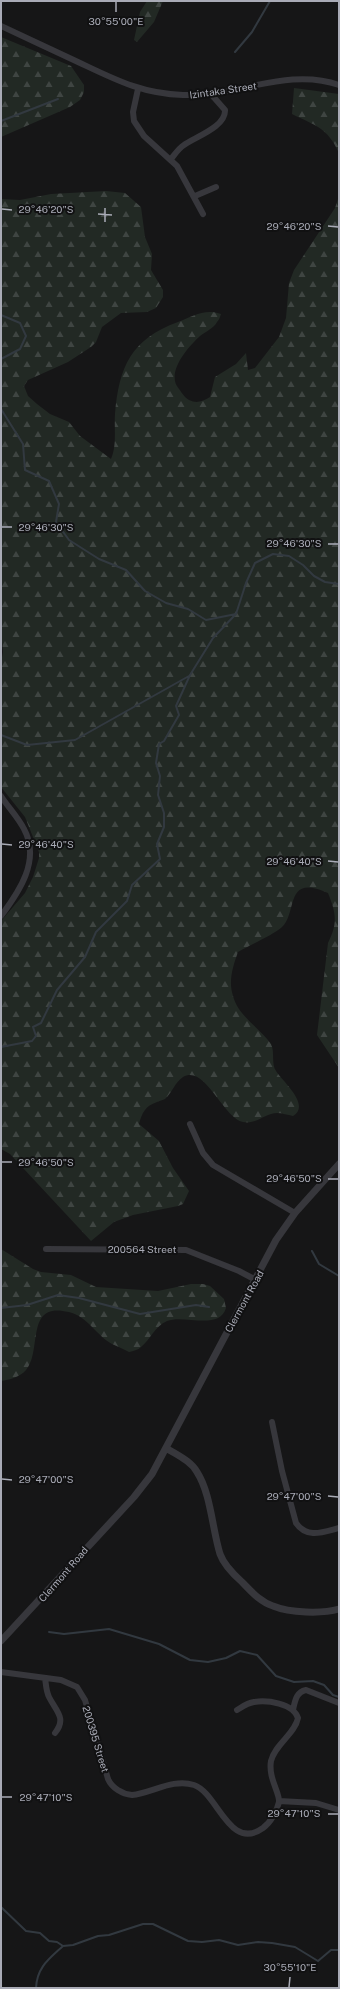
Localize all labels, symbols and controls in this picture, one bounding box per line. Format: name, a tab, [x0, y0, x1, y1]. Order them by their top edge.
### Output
text: 30°55'00"E	[89, 15, 143, 27]
street label: Izintaka Street	[189, 79, 257, 101]
text: 29°46'20"S	[19, 203, 74, 215]
text: 29°46'20"S	[267, 220, 322, 232]
text: 29°46'30"S	[18, 521, 74, 533]
text: 29°46'30"S	[266, 537, 322, 549]
text: 29°46'40"S	[18, 838, 74, 850]
text: 29°46'40"S	[266, 855, 322, 867]
text: 29°46'50"S	[18, 1156, 74, 1168]
text: 29°46'50"S	[266, 1172, 322, 1184]
street label: 200564 Street	[108, 1243, 176, 1255]
street label: Clermont Road	[222, 1268, 266, 1334]
text: 29°47'00"S	[19, 1473, 74, 1485]
text: 29°47'00"S	[267, 1490, 322, 1502]
street label: Clermont Road	[36, 1544, 90, 1604]
street label: 200395 Street	[80, 1704, 112, 1774]
text: 29°47'10"S	[20, 1791, 73, 1803]
text: 29°47'10"S	[268, 1807, 321, 1819]
text: 30°55'10"E	[264, 1961, 316, 1973]

